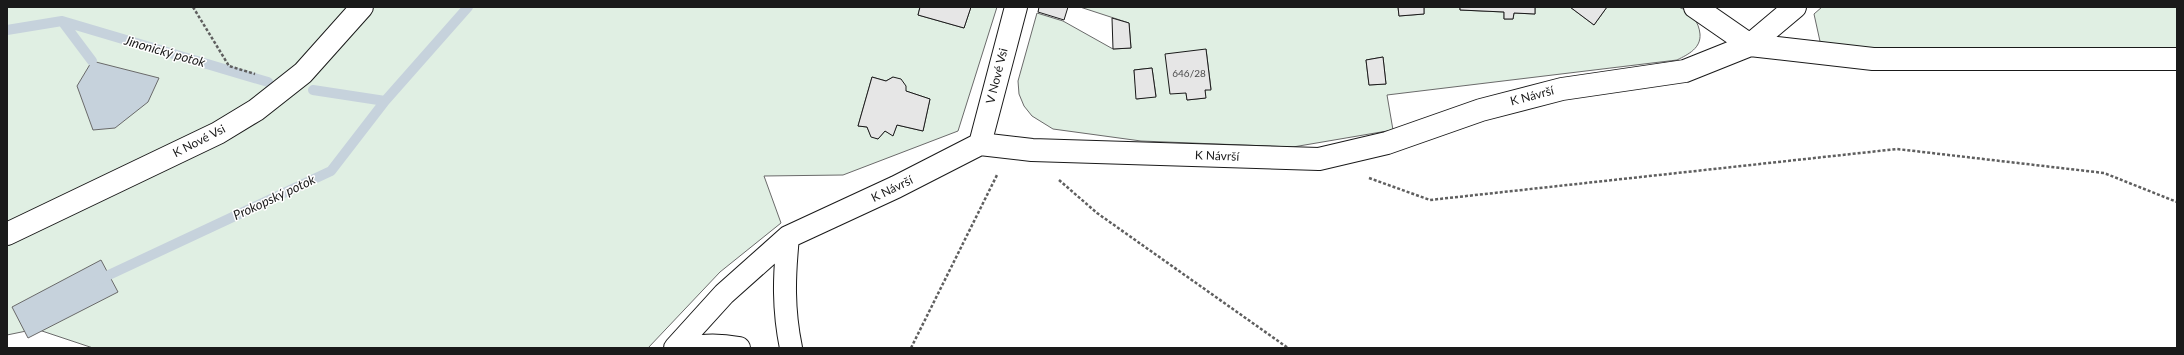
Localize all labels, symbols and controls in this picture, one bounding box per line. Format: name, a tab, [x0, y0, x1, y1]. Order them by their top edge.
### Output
water label: Jinonický potok	[122, 32, 208, 70]
street label: V Nové Vsi	[982, 46, 1011, 105]
house number: 646/28	[1172, 67, 1206, 79]
street label: K Návrší	[1508, 82, 1556, 109]
street label: K Nové Vsi	[170, 121, 228, 160]
street label: K Návrší	[1195, 147, 1241, 164]
water label: Prokopský potok	[230, 171, 318, 223]
street label: K Návrší	[869, 172, 916, 205]

